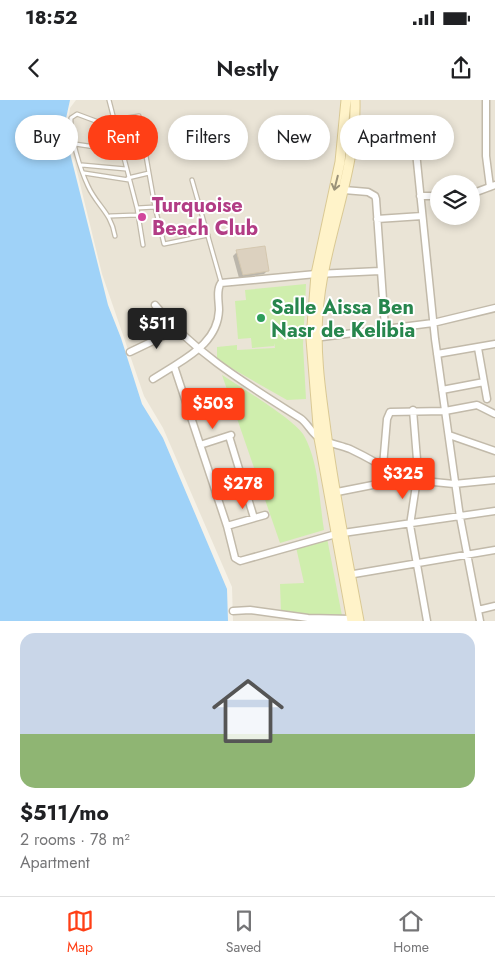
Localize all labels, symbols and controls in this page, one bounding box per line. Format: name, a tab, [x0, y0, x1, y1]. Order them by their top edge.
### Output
text: 18:52	[25, 4, 77, 31]
text: Nestly	[216, 52, 279, 84]
icon: back	[20, 54, 48, 82]
icon: share	[447, 54, 475, 82]
chip: Buy	[15, 115, 78, 160]
chip: Rent	[88, 115, 158, 160]
chip: Filters	[168, 115, 248, 160]
chip: New	[258, 115, 330, 160]
chip: Apartment	[340, 115, 454, 160]
one-way arrow	[331, 175, 340, 191]
map controls	[430, 175, 480, 225]
button: layers	[430, 175, 480, 225]
place label: Turquoise Beach Club	[152, 191, 258, 243]
marker: Turquoise Beach Club	[136, 211, 148, 223]
place label: Salle Aissa Ben Nasr de Kelibia	[271, 293, 415, 345]
pin: $511	[127, 308, 187, 350]
text: $511	[139, 312, 175, 335]
marker: Salle Aissa Ben Nasr de Kelibia	[255, 312, 267, 324]
pin: $503	[183, 388, 243, 430]
text: $503	[193, 392, 233, 415]
pin: $325	[373, 458, 433, 500]
text: $325	[383, 462, 423, 485]
pin: $278	[213, 468, 273, 510]
text: $278	[223, 472, 263, 495]
icon: home	[203, 666, 293, 756]
text: $511/mo	[20, 798, 109, 828]
text: 2 rooms · 78 m²	[20, 828, 130, 851]
text: Apartment	[20, 851, 90, 874]
tab: Map	[66, 907, 94, 957]
tab: Saved	[226, 907, 261, 957]
tab: Home	[393, 907, 429, 957]

